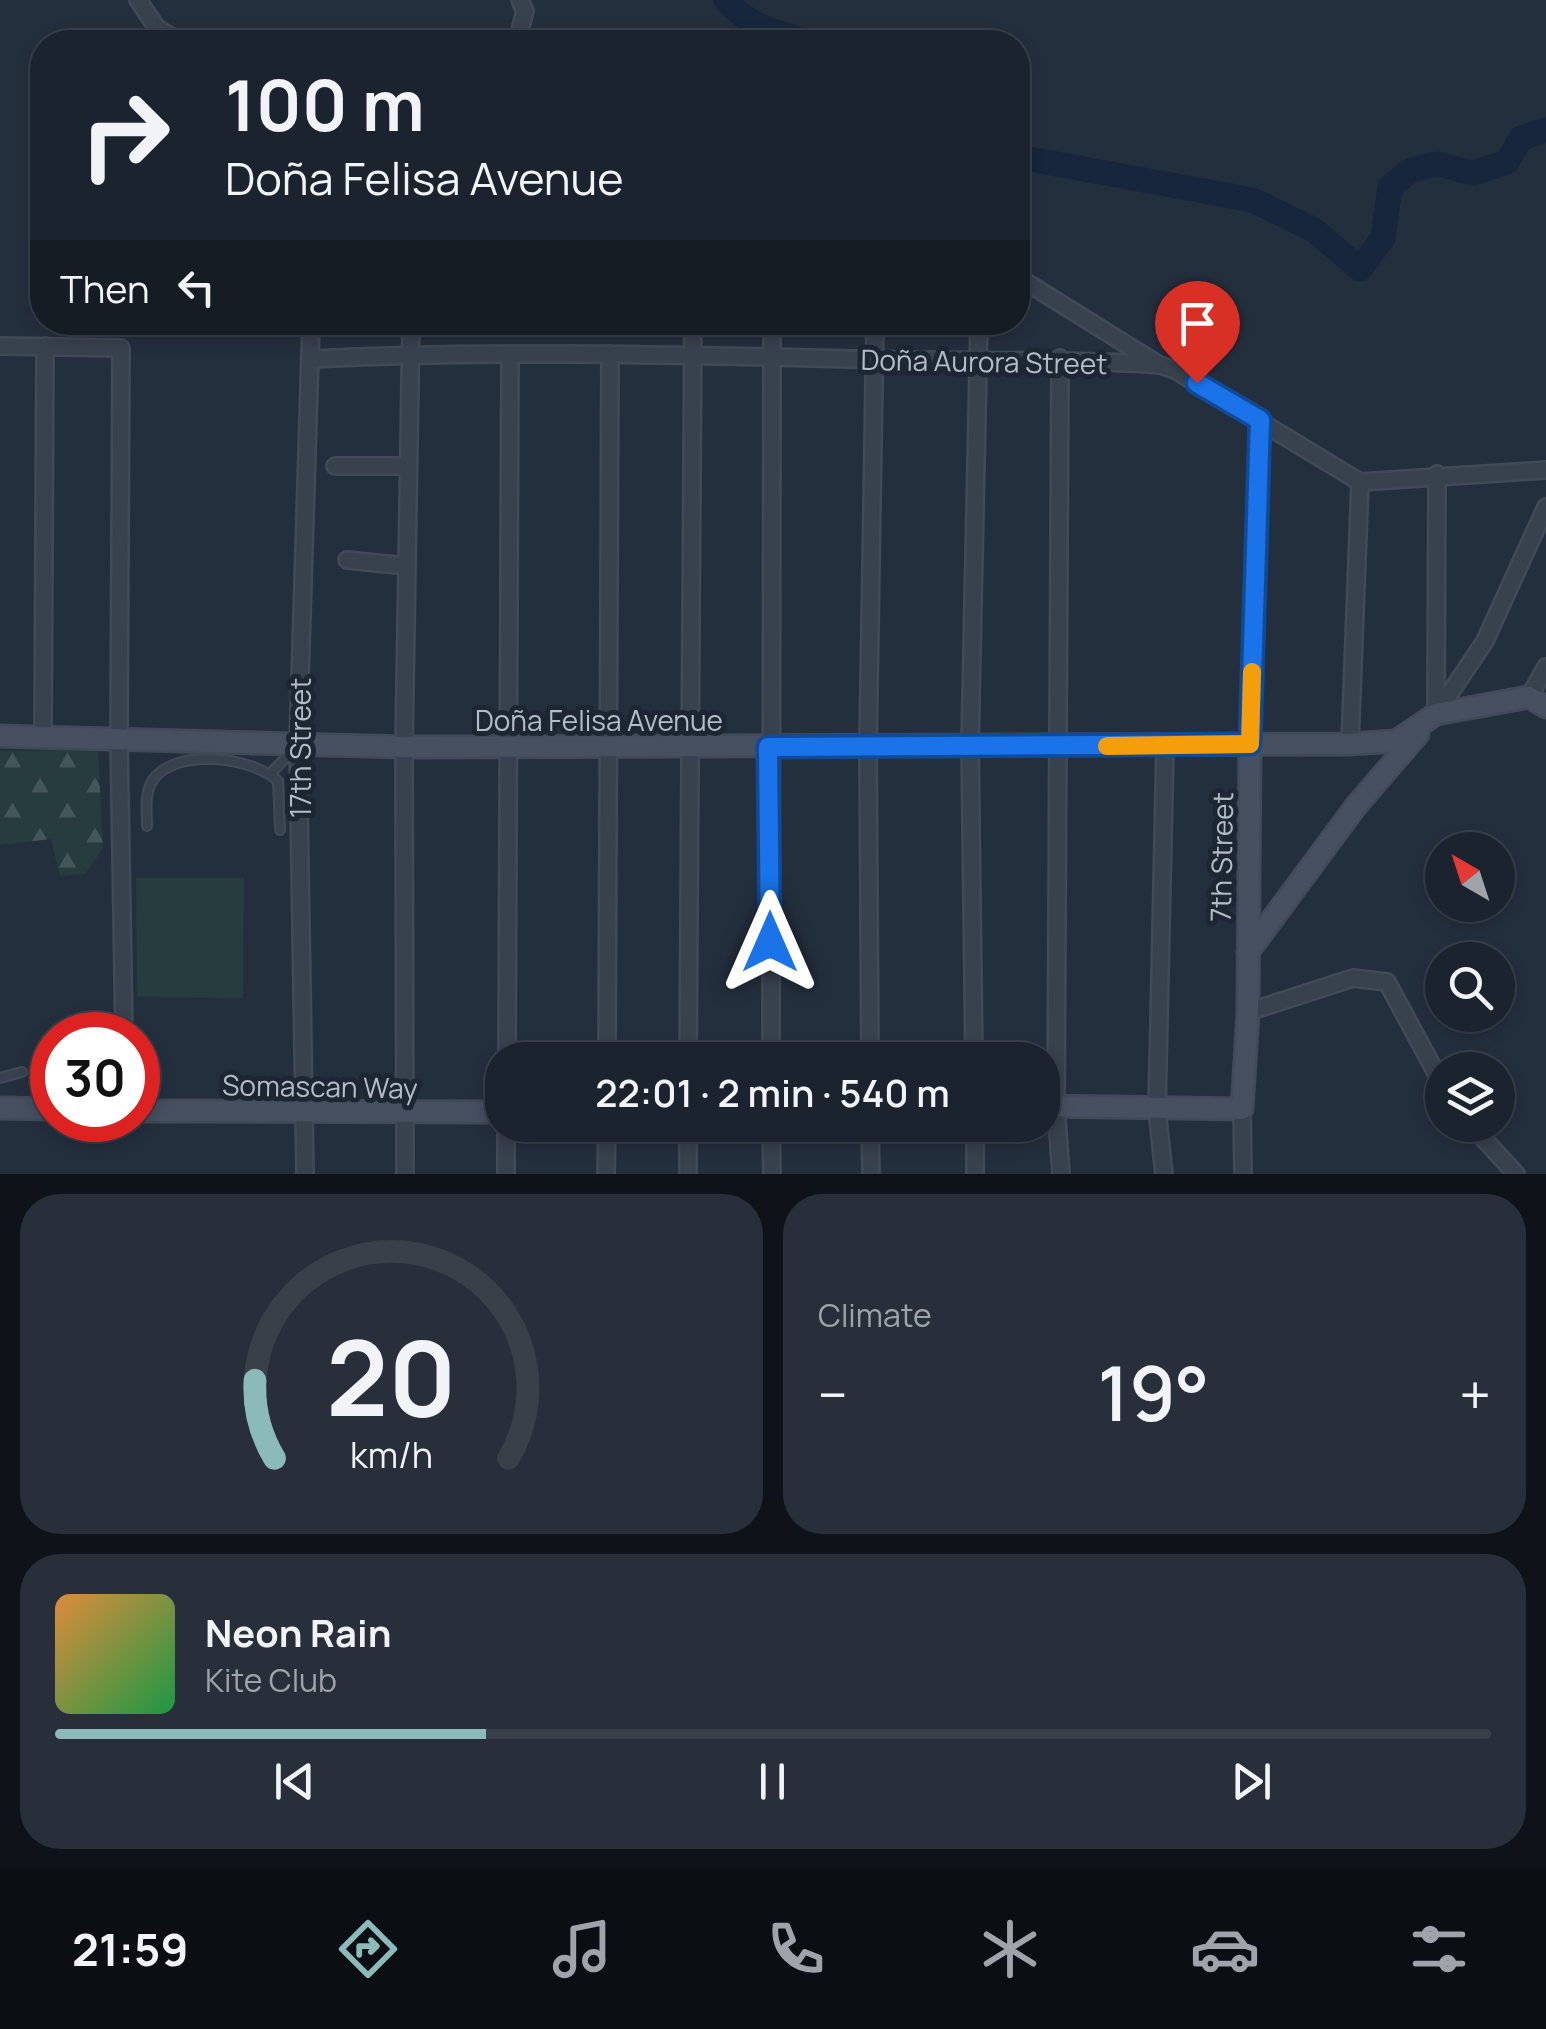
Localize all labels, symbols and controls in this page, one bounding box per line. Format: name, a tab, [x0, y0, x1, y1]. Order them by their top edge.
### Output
text: 100 m	[225, 56, 425, 152]
icon: right	[60, 70, 190, 200]
text: Doña Felisa Avenue	[225, 147, 624, 209]
icon: left	[169, 260, 224, 315]
text: Then	[60, 262, 149, 314]
pin	[1155, 281, 1240, 384]
icon: arrive	[1170, 296, 1225, 351]
street label: Doña Aurora Street	[860, 340, 1108, 382]
street label: 17th Street	[281, 678, 319, 818]
street label: Doña Felisa Avenue	[475, 701, 723, 739]
street label: 7th Street	[1201, 792, 1241, 922]
north arrow	[1425, 832, 1515, 922]
map controls	[1425, 832, 1515, 1142]
position arrow	[718, 890, 822, 994]
button: search	[1425, 942, 1515, 1032]
speed limit sign: 30	[30, 1012, 160, 1142]
button: layers	[1425, 1052, 1515, 1142]
street label: Somascan Way	[222, 1065, 418, 1107]
text: 22:01 · 2 min · 540 m	[595, 1066, 950, 1118]
text: Climate	[818, 1293, 932, 1337]
text: 20	[326, 1305, 457, 1447]
text: 19°	[1097, 1341, 1210, 1444]
text: −	[818, 1356, 848, 1432]
text: +	[1459, 1356, 1491, 1432]
text: km/h	[350, 1430, 433, 1479]
text: Neon Rain	[205, 1606, 391, 1658]
text: Kite Club	[205, 1658, 337, 1702]
icon: previous	[267, 1754, 322, 1809]
icon: pause	[745, 1754, 800, 1809]
icon: next	[1224, 1754, 1279, 1809]
icon: directions	[333, 1914, 403, 1984]
icon: music	[547, 1914, 617, 1984]
icon: phone	[761, 1914, 831, 1984]
icon: climate	[975, 1914, 1045, 1984]
icon: car	[1190, 1914, 1260, 1984]
icon: filters	[1404, 1914, 1474, 1984]
text: 21:59	[72, 1918, 188, 1980]

